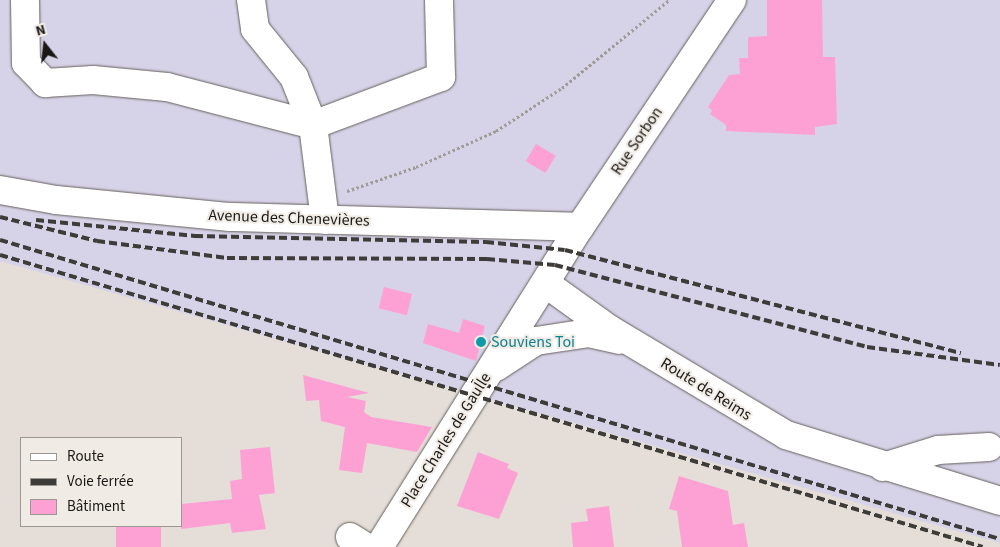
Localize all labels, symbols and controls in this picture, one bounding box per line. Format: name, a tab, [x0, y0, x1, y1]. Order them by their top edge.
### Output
north arrow	[20, 20, 70, 70]
text: N	[34, 20, 48, 41]
street label: Rue Sorbon	[607, 103, 667, 179]
street label: Avenue des Chenevières	[208, 206, 370, 230]
place label: Souviens Toi	[491, 332, 575, 352]
marker: Souviens Toi	[475, 336, 487, 348]
street label: Route de Reims	[657, 353, 755, 425]
street label: Place Charles de Gaulle	[397, 369, 495, 511]
legend	[20, 437, 182, 527]
text: Route	[67, 446, 104, 467]
text: Voie ferrée	[67, 471, 134, 492]
text: Bâtiment	[67, 496, 125, 517]

